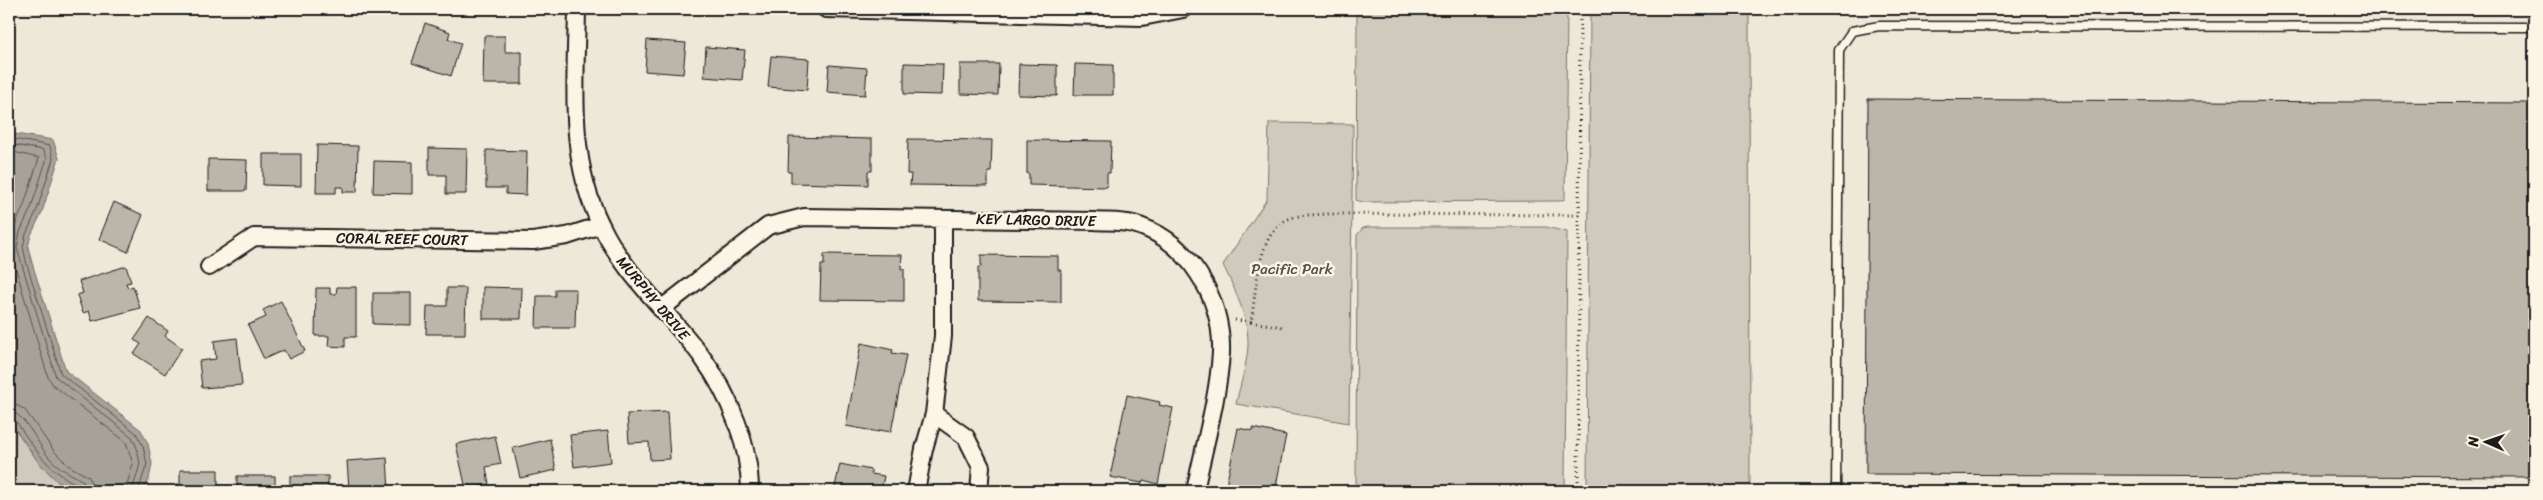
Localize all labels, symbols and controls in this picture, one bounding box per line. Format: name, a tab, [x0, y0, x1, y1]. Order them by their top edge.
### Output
street label: KEY LARGO DRIVE	[976, 206, 1098, 234]
street label: CORAL REEF COURT	[336, 225, 469, 253]
street label: MURPHY DRIVE	[610, 250, 697, 347]
park label: Pacific Park	[1251, 256, 1334, 282]
north arrow	[2460, 418, 2510, 468]
text: N	[2461, 436, 2486, 448]

